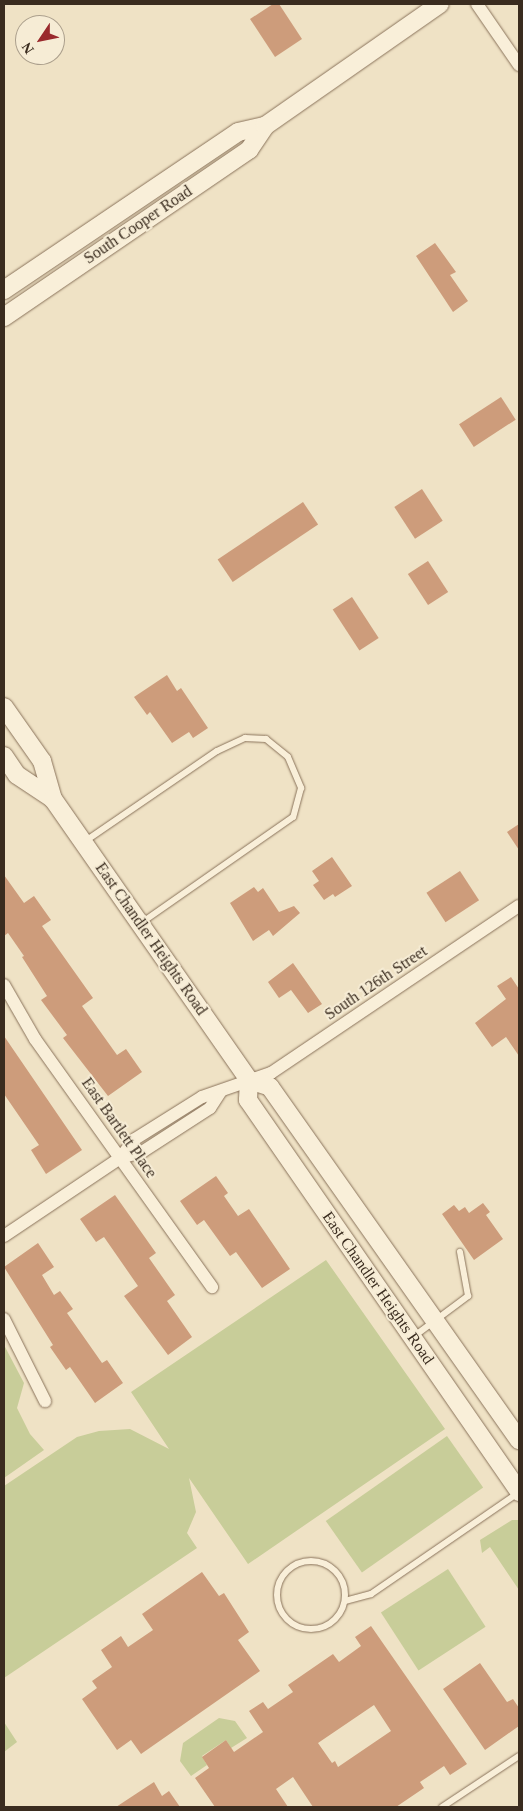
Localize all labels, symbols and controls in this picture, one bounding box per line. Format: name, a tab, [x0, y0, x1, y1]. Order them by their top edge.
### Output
north arrow	[15, 15, 65, 65]
text: N	[19, 40, 37, 56]
street label: South Cooper Road	[80, 182, 196, 268]
street label: East Chandler Heights Road	[91, 859, 211, 1019]
street label: South 126th Street	[321, 942, 431, 1024]
street label: East Bartlett Place	[77, 1074, 161, 1182]
street label: East Chandler Heights Road	[318, 1208, 438, 1368]

